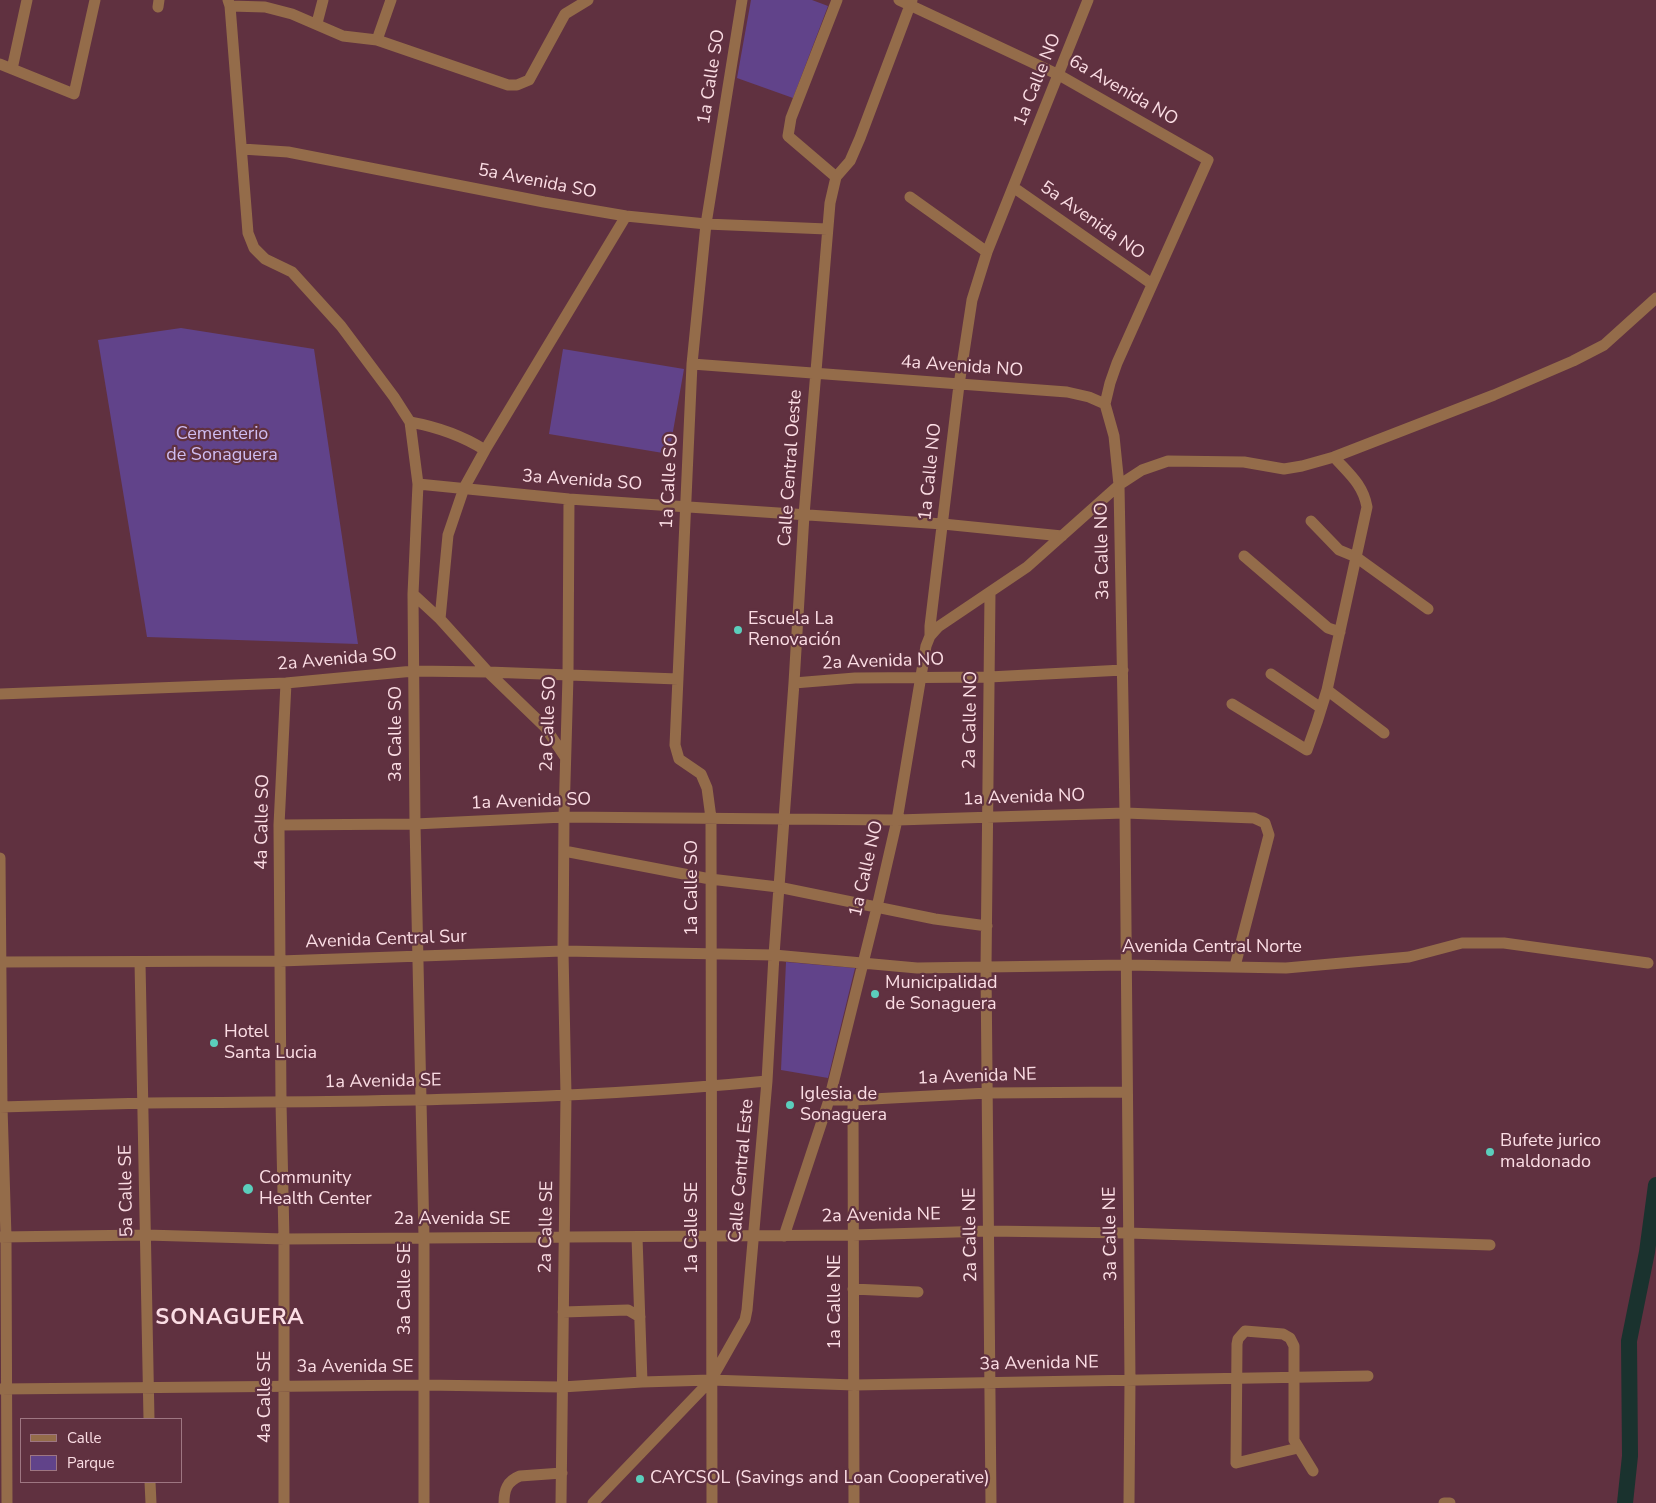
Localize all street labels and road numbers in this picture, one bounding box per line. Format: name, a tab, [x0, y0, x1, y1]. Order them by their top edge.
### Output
street label: 1a Calle SO	[694, 28, 730, 126]
street label: 1a Calle NO	[1010, 30, 1066, 130]
street label: 6a Avenida NO	[1065, 51, 1181, 131]
street label: 5a Avenida SO	[476, 160, 598, 204]
street label: 5a Avenida NO	[1036, 177, 1148, 265]
street label: 4a Avenida NO	[900, 352, 1024, 382]
street label: Calle Central Oeste	[775, 389, 807, 547]
street label: 1a Calle NO	[915, 422, 947, 522]
street label: 1a Calle SO	[657, 433, 683, 529]
street label: 3a Avenida SO	[521, 466, 643, 496]
street label: 3a Calle NO	[1091, 502, 1115, 600]
street label: 2a Avenida SO	[276, 644, 398, 676]
street label: 2a Avenida NO	[821, 649, 945, 675]
street label: 2a Calle NO	[959, 671, 983, 769]
street label: 2a Calle SO	[537, 676, 561, 772]
street label: 3a Calle SO	[386, 686, 408, 782]
street label: 4a Calle SO	[251, 774, 275, 870]
street label: 1a Avenida NO	[962, 785, 1086, 811]
street label: 1a Avenida SO	[471, 789, 591, 815]
street label: 1a Calle NO	[845, 819, 889, 919]
street label: 1a Calle SO	[682, 840, 704, 936]
street label: Avenida Central Sur	[305, 926, 467, 954]
street label: Avenida Central Norte	[1122, 937, 1302, 959]
street label: 1a Avenida NE	[917, 1064, 1037, 1090]
street label: 1a Avenida SE	[324, 1070, 442, 1094]
street label: Calle Central Este	[725, 1098, 759, 1244]
street label: 5a Calle SE	[115, 1144, 139, 1238]
street label: 2a Calle SE	[535, 1180, 559, 1274]
street label: 1a Calle SE	[682, 1182, 704, 1274]
street label: 3a Calle NE	[1099, 1186, 1123, 1282]
street label: 2a Calle NE	[959, 1187, 983, 1283]
street label: 2a Avenida NE	[821, 1204, 941, 1228]
street label: 2a Avenida SE	[394, 1209, 510, 1231]
street label: 3a Calle SE	[395, 1243, 417, 1335]
street label: 1a Calle NE	[825, 1255, 847, 1349]
street label: 4a Calle SE	[255, 1351, 277, 1443]
street label: 3a Avenida NE	[979, 1352, 1099, 1376]
street label: 3a Avenida SE	[297, 1357, 413, 1379]

